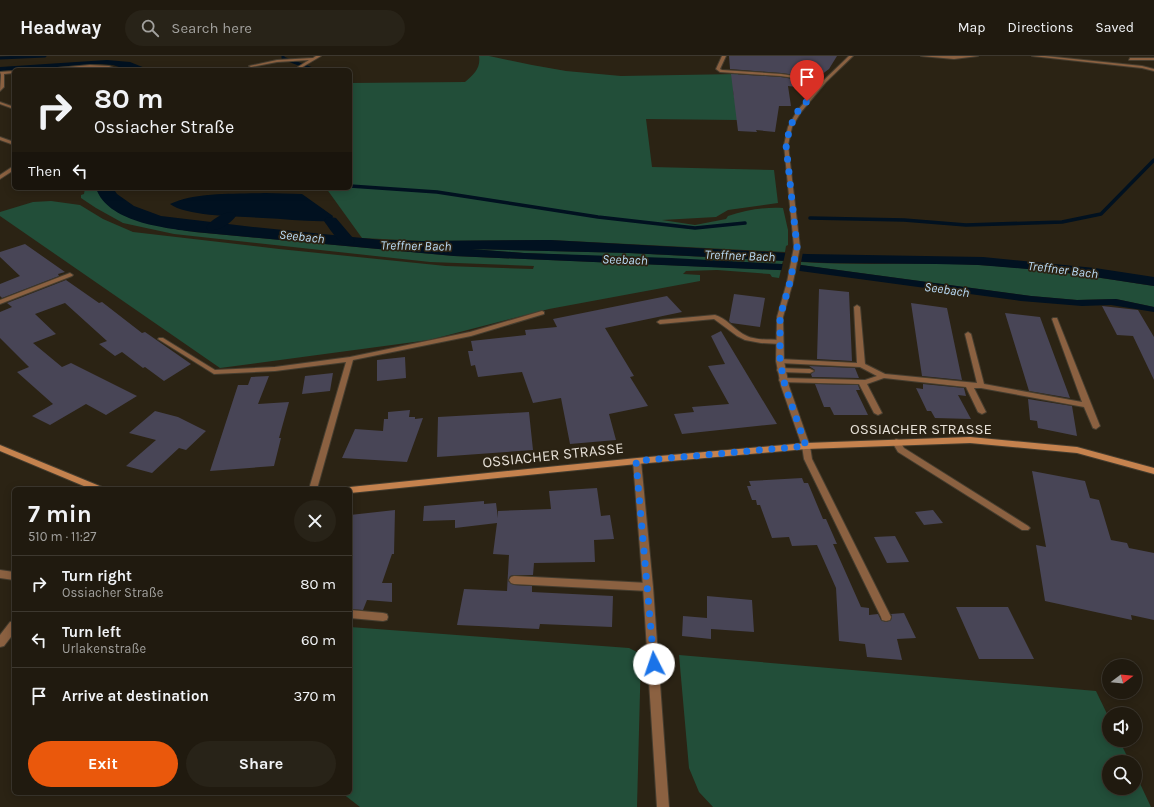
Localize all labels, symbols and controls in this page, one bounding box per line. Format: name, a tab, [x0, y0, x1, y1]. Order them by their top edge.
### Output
search box	[125, 10, 405, 46]
text: Headway	[20, 17, 101, 39]
icon: search	[139, 17, 161, 39]
text: Search here	[171, 19, 252, 37]
text: Map	[958, 19, 986, 36]
text: Directions	[1008, 19, 1073, 36]
text: Saved	[1095, 19, 1134, 36]
pin	[790, 60, 824, 101]
icon: arrive	[796, 66, 818, 88]
text: 80 m	[94, 82, 163, 115]
icon: right	[28, 84, 80, 136]
text: Ossiacher Straße	[94, 116, 234, 138]
icon: left	[69, 160, 91, 182]
text: Then	[28, 162, 61, 180]
water label: Seebach	[278, 227, 325, 246]
water label: Treffner Bach	[380, 237, 451, 254]
water label: Treffner Bach	[704, 247, 776, 264]
water label: Seebach	[602, 251, 648, 268]
water label: Treffner Bach	[1027, 258, 1099, 281]
water label: Seebach	[923, 279, 971, 300]
street label: OSSIACHER STRASSE	[850, 420, 992, 438]
street label: OSSIACHER STRASSE	[481, 439, 625, 471]
text: 7 min	[28, 500, 92, 528]
button: close	[294, 500, 336, 542]
text: 510 m · 11:27	[28, 529, 96, 544]
text: Turn right	[62, 567, 132, 585]
icon: right	[28, 573, 50, 595]
text: 80 m	[300, 575, 336, 593]
text: Ossiacher Straße	[62, 585, 163, 600]
text: Turn left	[62, 623, 121, 641]
icon: left	[28, 629, 50, 651]
text: 60 m	[301, 631, 336, 649]
text: Urlakenstraße	[62, 641, 146, 656]
position arrow	[633, 643, 675, 685]
north arrow	[1102, 659, 1142, 699]
map controls	[1102, 659, 1142, 795]
icon: arrive	[28, 685, 50, 707]
text: Arrive at destination	[62, 687, 209, 705]
text: 370 m	[294, 687, 336, 705]
button: sound	[1102, 707, 1142, 747]
button: Exit	[28, 741, 178, 787]
button: Share	[186, 741, 336, 787]
button: search	[1102, 755, 1142, 795]

